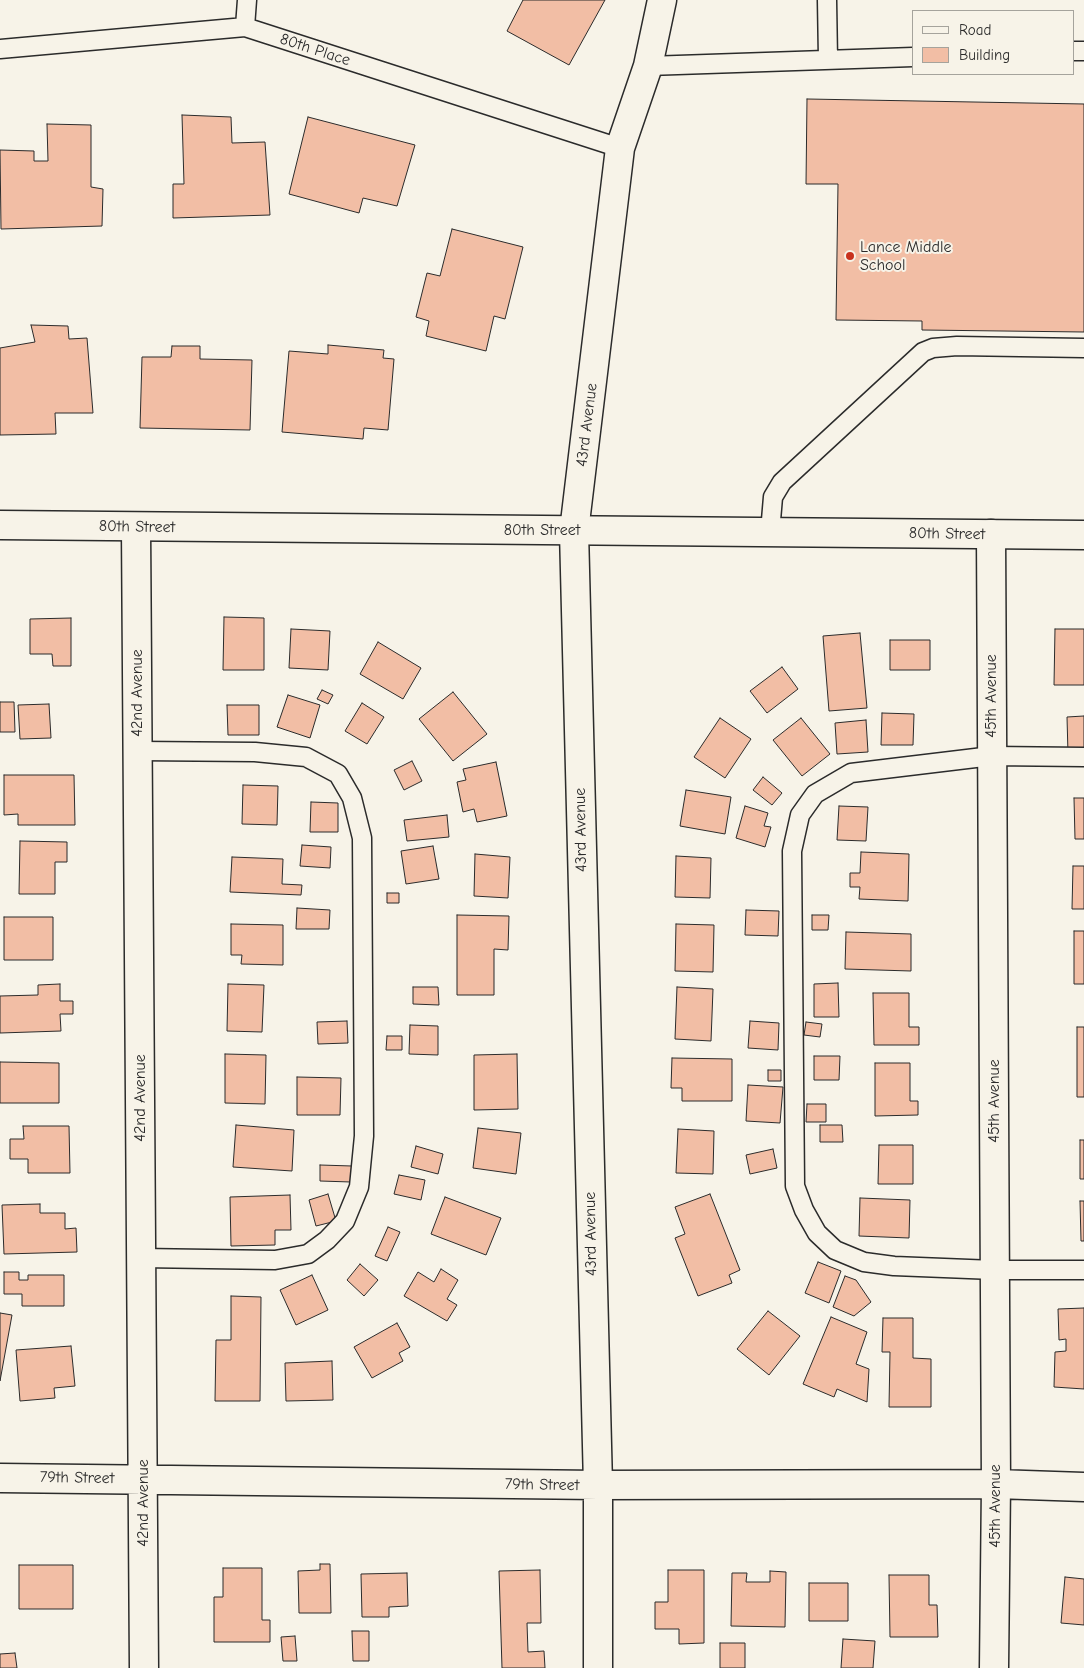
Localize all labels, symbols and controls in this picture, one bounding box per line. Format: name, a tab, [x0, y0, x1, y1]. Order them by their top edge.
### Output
legend	[912, 10, 1074, 75]
text: Road	[959, 21, 991, 39]
street label: 80th Place	[277, 30, 353, 70]
text: Building	[959, 46, 1010, 64]
place label: Lance Middle School	[860, 237, 951, 275]
marker: Lance Middle School	[844, 250, 856, 262]
street label: 43rd Avenue	[572, 382, 602, 468]
street label: 80th Street	[99, 517, 175, 537]
street label: 80th Street	[504, 520, 580, 540]
street label: 80th Street	[909, 524, 985, 544]
street label: 42nd Avenue	[127, 649, 147, 737]
street label: 45th Avenue	[981, 654, 1001, 738]
street label: 43rd Avenue	[571, 788, 591, 872]
street label: 42nd Avenue	[130, 1054, 150, 1142]
street label: 45th Avenue	[984, 1059, 1004, 1143]
street label: 43rd Avenue	[581, 1192, 601, 1276]
street label: 42nd Avenue	[133, 1459, 153, 1547]
street label: 45th Avenue	[985, 1464, 1005, 1548]
street label: 79th Street	[40, 1468, 114, 1488]
street label: 79th Street	[505, 1475, 579, 1495]

